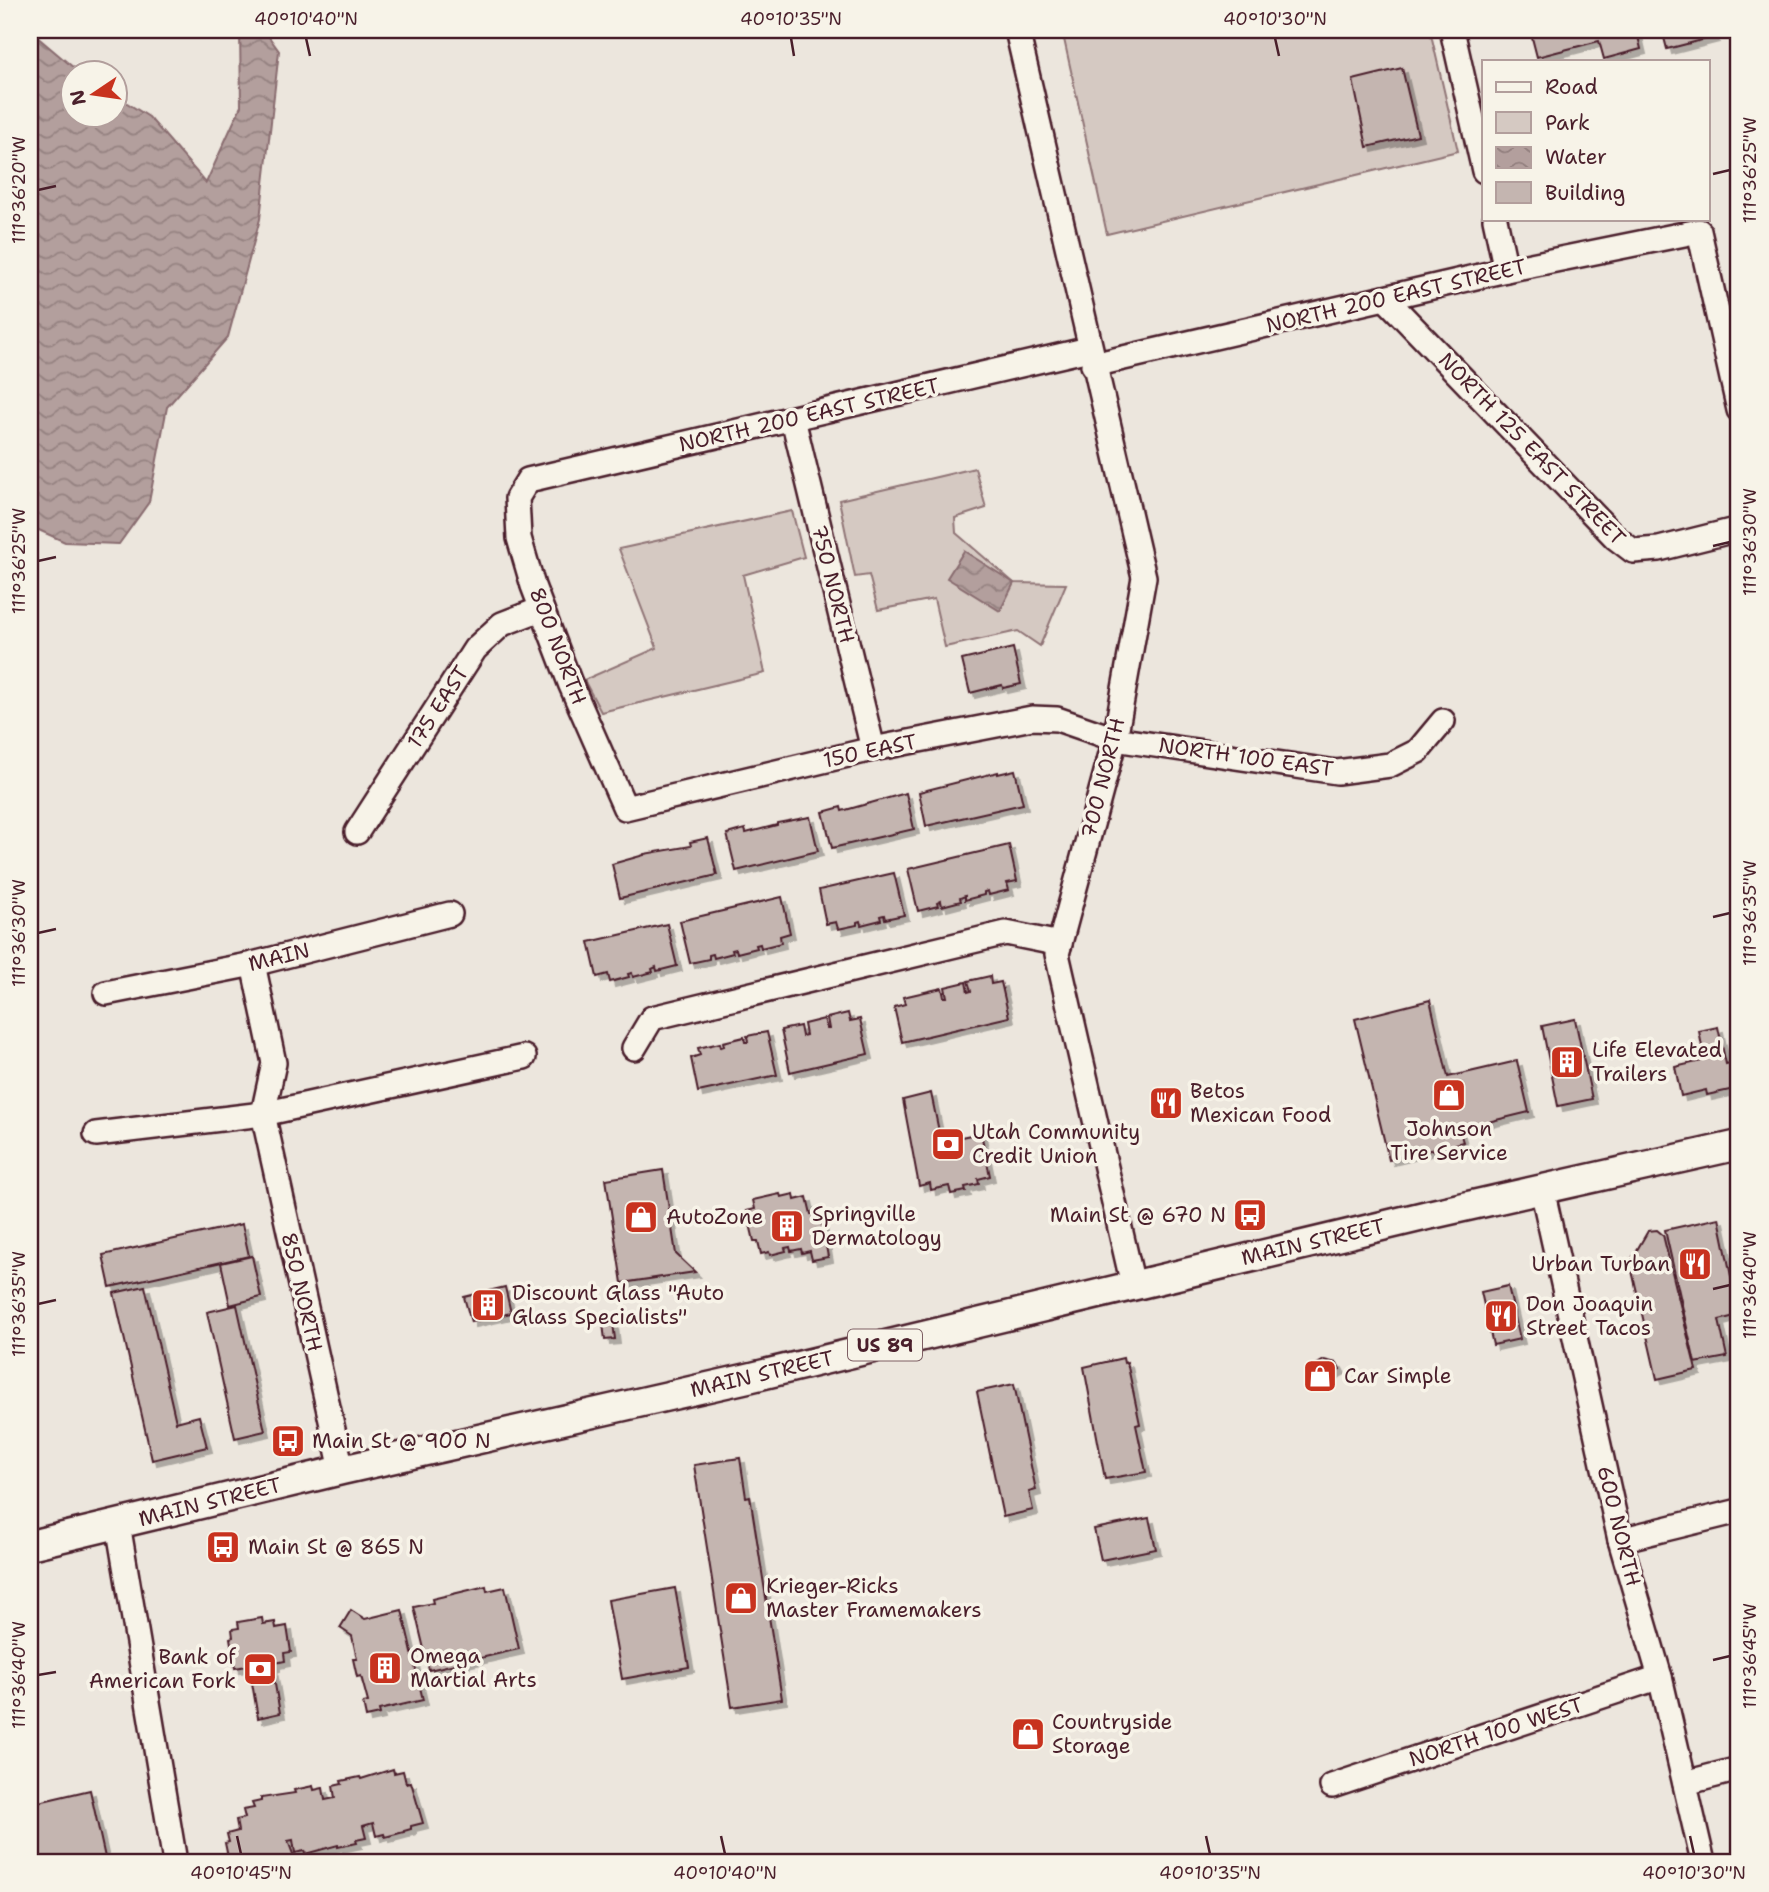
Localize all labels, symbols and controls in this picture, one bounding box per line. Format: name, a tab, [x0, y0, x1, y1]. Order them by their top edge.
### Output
text: 40°10'40"N	[254, 7, 358, 31]
text: 40°10'35"N	[740, 7, 842, 31]
text: 40°10'30"N	[1223, 7, 1327, 31]
north arrow	[60, 60, 130, 130]
legend	[1482, 60, 1710, 220]
text: Road	[1545, 73, 1598, 101]
text: N	[64, 88, 92, 108]
text: Park	[1545, 109, 1590, 137]
text: 111°36'25"W	[1738, 117, 1762, 223]
text: 111°36'20"W	[7, 136, 31, 244]
text: Water	[1545, 143, 1607, 171]
text: Building	[1545, 179, 1625, 207]
street label: NORTH 200 EAST STREET	[1263, 252, 1529, 340]
street label: NORTH 125 EAST STREET	[1432, 346, 1632, 552]
street label: NORTH 200 EAST STREET	[676, 371, 942, 459]
text: 111°36'30"W	[1738, 488, 1762, 596]
text: 111°36'25"W	[7, 508, 31, 614]
street label: 750 NORTH	[805, 522, 861, 646]
street label: 800 NORTH	[523, 583, 593, 709]
street label: 175 EAST	[401, 660, 475, 754]
street label: 700 NORTH	[1075, 715, 1131, 841]
street label: 150 EAST	[821, 727, 919, 775]
street label: NORTH 100 EAST	[1157, 731, 1335, 783]
text: 111°36'35"W	[1738, 860, 1762, 966]
text: 111°36'30"W	[7, 879, 31, 987]
street label: MAIN	[245, 936, 313, 978]
place label: Life Elevated Trailers	[1592, 1036, 1722, 1088]
building icon: Life Elevated Trailers	[1548, 1043, 1586, 1081]
shop icon: Johnson Tire Service	[1430, 1076, 1468, 1114]
place label: Betos Mexican Food	[1190, 1077, 1331, 1129]
restaurant icon: Betos Mexican Food	[1147, 1084, 1185, 1122]
place label: Johnson Tire Service	[1390, 1115, 1508, 1167]
place label: Utah Community Credit Union	[972, 1118, 1140, 1170]
bank icon: Utah Community Credit Union	[929, 1125, 967, 1163]
bus stop icon: Main St @ 670 N	[1231, 1196, 1269, 1234]
shop icon: AutoZone	[622, 1198, 660, 1236]
place label: Springville Dermatology	[812, 1200, 942, 1252]
place label: Main St @ 670 N	[1050, 1201, 1226, 1229]
place label: AutoZone	[666, 1203, 763, 1231]
building icon: Springville Dermatology	[768, 1207, 806, 1245]
street label: MAIN STREET	[1239, 1212, 1387, 1272]
street label: 850 NORTH	[275, 1230, 329, 1354]
text: 111°36'40"W	[1738, 1231, 1762, 1339]
restaurant icon: Urban Turban	[1676, 1245, 1714, 1283]
place label: Urban Turban	[1531, 1250, 1670, 1278]
text: 111°36'35"W	[7, 1251, 31, 1357]
place label: Discount Glass "Auto Glass Specialists"	[512, 1279, 724, 1331]
building icon: Discount Glass "Auto Glass Specialists"	[469, 1286, 507, 1324]
place label: Don Joaquin Street Tacos	[1526, 1290, 1653, 1342]
restaurant icon: Don Joaquin Street Tacos	[1482, 1297, 1520, 1335]
road number: US 89	[848, 1330, 922, 1360]
street label: MAIN STREET	[688, 1344, 836, 1404]
shop icon: Car Simple	[1301, 1357, 1339, 1395]
place label: Car Simple	[1344, 1362, 1452, 1390]
bus stop icon: Main St @ 900 N	[269, 1422, 307, 1460]
place label: Main St @ 900 N	[312, 1427, 491, 1455]
street label: 600 NORTH	[1591, 1463, 1647, 1589]
street label: MAIN STREET	[136, 1471, 284, 1533]
bus stop icon: Main St @ 865 N	[204, 1528, 242, 1566]
place label: Main St @ 865 N	[248, 1533, 424, 1561]
place label: Krieger-Ricks Master Framemakers	[766, 1572, 982, 1624]
shop icon: Krieger-Ricks Master Framemakers	[722, 1579, 760, 1617]
text: 111°36'45"W	[1738, 1603, 1762, 1709]
text: 111°36'40"W	[7, 1621, 31, 1729]
place label: Omega Martial Arts	[410, 1642, 537, 1694]
place label: Bank of American Fork	[89, 1643, 236, 1695]
building icon: Omega Martial Arts	[366, 1649, 404, 1687]
bank icon: Bank of American Fork	[241, 1650, 279, 1688]
street label: NORTH 100 WEST	[1405, 1691, 1587, 1773]
place label: Countryside Storage	[1052, 1708, 1173, 1760]
shop icon: Countryside Storage	[1009, 1715, 1047, 1753]
text: 40°10'45"N	[190, 1861, 292, 1885]
text: 40°10'40"N	[673, 1861, 777, 1885]
text: 40°10'35"N	[1159, 1861, 1261, 1885]
text: 40°10'30"N	[1642, 1861, 1746, 1885]

